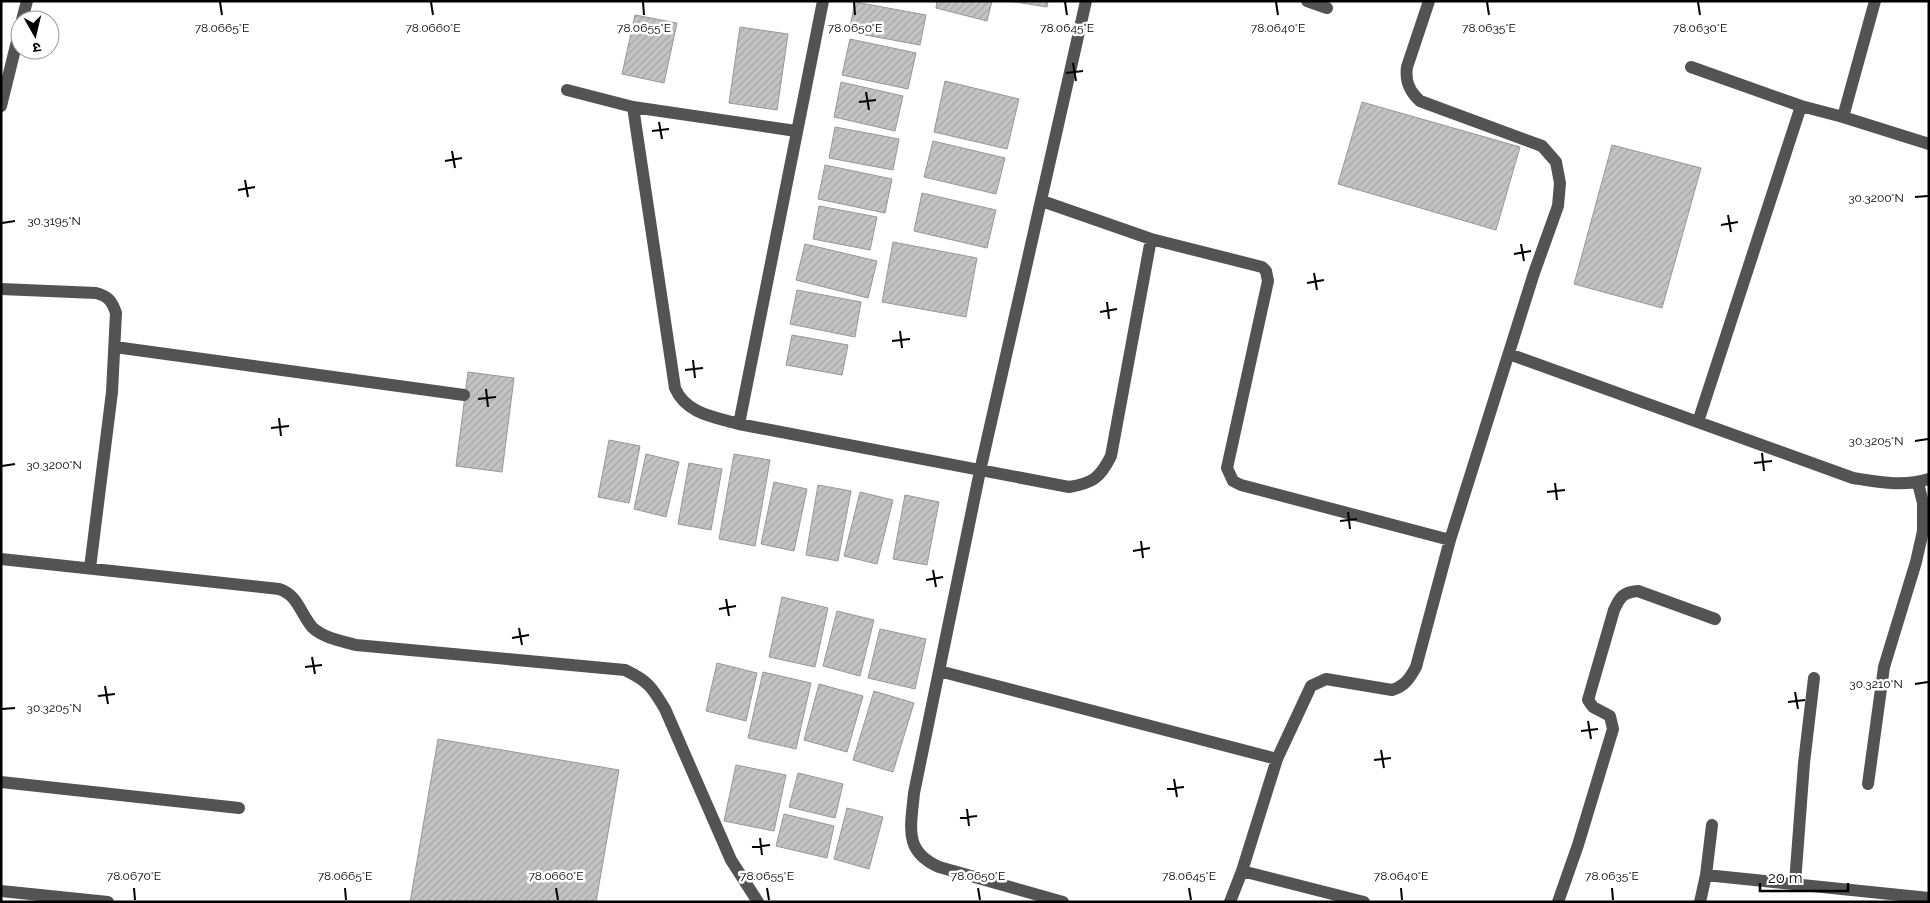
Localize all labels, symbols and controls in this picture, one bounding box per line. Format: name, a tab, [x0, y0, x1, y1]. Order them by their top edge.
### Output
north arrow	[10, 10, 60, 60]
text: 78.0665°E	[195, 21, 249, 35]
text: 78.0660°E	[405, 21, 461, 35]
text: 78.0655°E	[617, 21, 671, 35]
text: 78.0650°E	[828, 21, 882, 35]
text: 78.0645°E	[1040, 21, 1094, 35]
text: 78.0640°E	[1251, 21, 1305, 35]
text: 78.0635°E	[1462, 21, 1516, 35]
text: 78.0630°E	[1673, 21, 1727, 35]
text: उ	[31, 39, 42, 56]
text: 30.3200°N	[1848, 191, 1904, 205]
text: 30.3195°N	[27, 214, 81, 228]
text: 30.3205°N	[1848, 434, 1904, 448]
text: 30.3200°N	[26, 458, 82, 472]
text: 30.3210°N	[1849, 677, 1903, 691]
text: 30.3205°N	[26, 701, 82, 715]
scale bar	[1760, 860, 1848, 892]
text: 78.0670°E	[107, 869, 161, 883]
text: 78.0665°E	[318, 869, 372, 883]
text: 78.0660°E	[528, 869, 584, 883]
text: 78.0655°E	[740, 869, 794, 883]
text: 78.0650°E	[951, 869, 1005, 883]
text: 78.0645°E	[1162, 869, 1216, 883]
text: 78.0640°E	[1374, 869, 1428, 883]
text: 78.0635°E	[1585, 869, 1639, 883]
text: 20 m	[1768, 869, 1803, 887]

